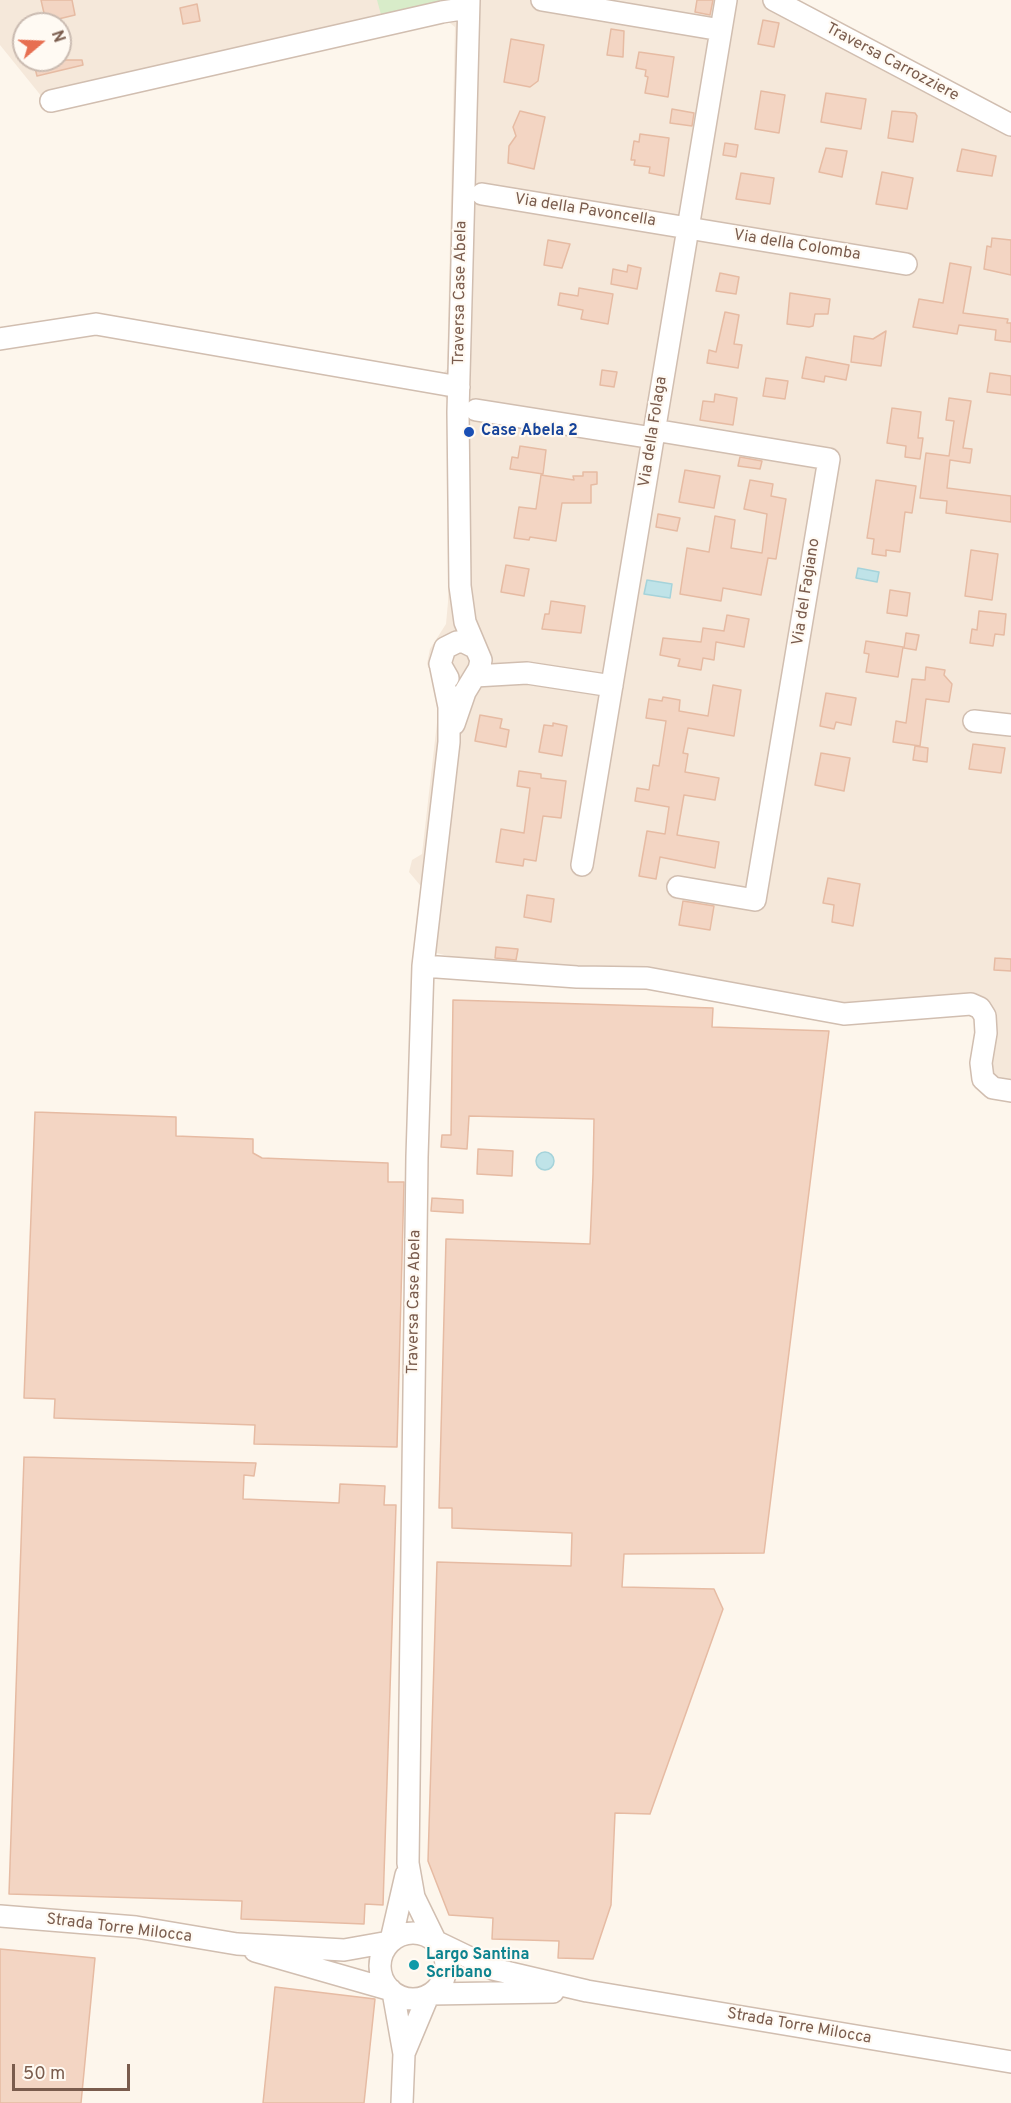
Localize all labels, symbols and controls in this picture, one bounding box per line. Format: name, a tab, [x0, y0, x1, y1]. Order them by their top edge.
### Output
north arrow	[12, 12, 72, 72]
street label: Traversa Carrozziere	[822, 20, 962, 106]
text: N	[46, 28, 68, 45]
street label: Via della Pavoncella	[513, 190, 657, 232]
street label: Traversa Case Abela	[450, 221, 472, 365]
street label: Via della Colomba	[732, 226, 862, 266]
street label: Via della Folaga	[636, 375, 672, 489]
place label: Case Abela 2	[481, 422, 578, 442]
marker: Case Abela 2	[462, 425, 476, 439]
street label: Via del Fagiano	[789, 537, 825, 647]
street label: Traversa Case Abela	[404, 1230, 426, 1374]
street label: Strada Torre Milocca	[45, 1911, 193, 1947]
place label: Largo Santina Scribano	[426, 1946, 529, 1984]
marker: Largo Santina Scribano	[407, 1958, 421, 1972]
street label: Strada Torre Milocca	[725, 2005, 873, 2049]
scale bar	[15, 2052, 134, 2090]
text: 50 m	[23, 2063, 65, 2086]

